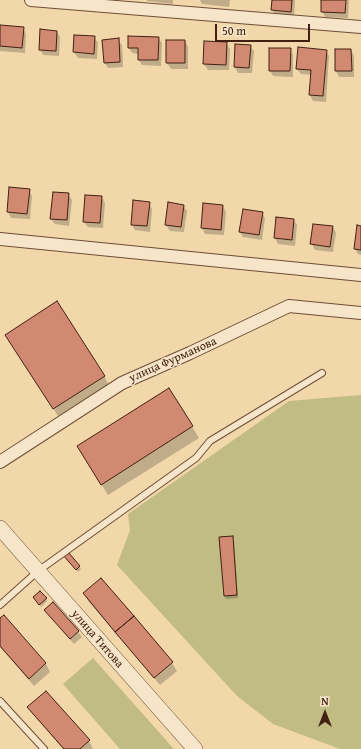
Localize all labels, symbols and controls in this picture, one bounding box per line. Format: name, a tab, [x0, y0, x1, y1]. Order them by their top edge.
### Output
scale bar	[217, 16, 312, 42]
text: 50 m	[222, 22, 246, 39]
street label: улица Фурманова	[127, 334, 219, 386]
street label: улица Титова	[68, 607, 126, 671]
north arrow	[305, 693, 345, 733]
text: N	[321, 693, 329, 709]

